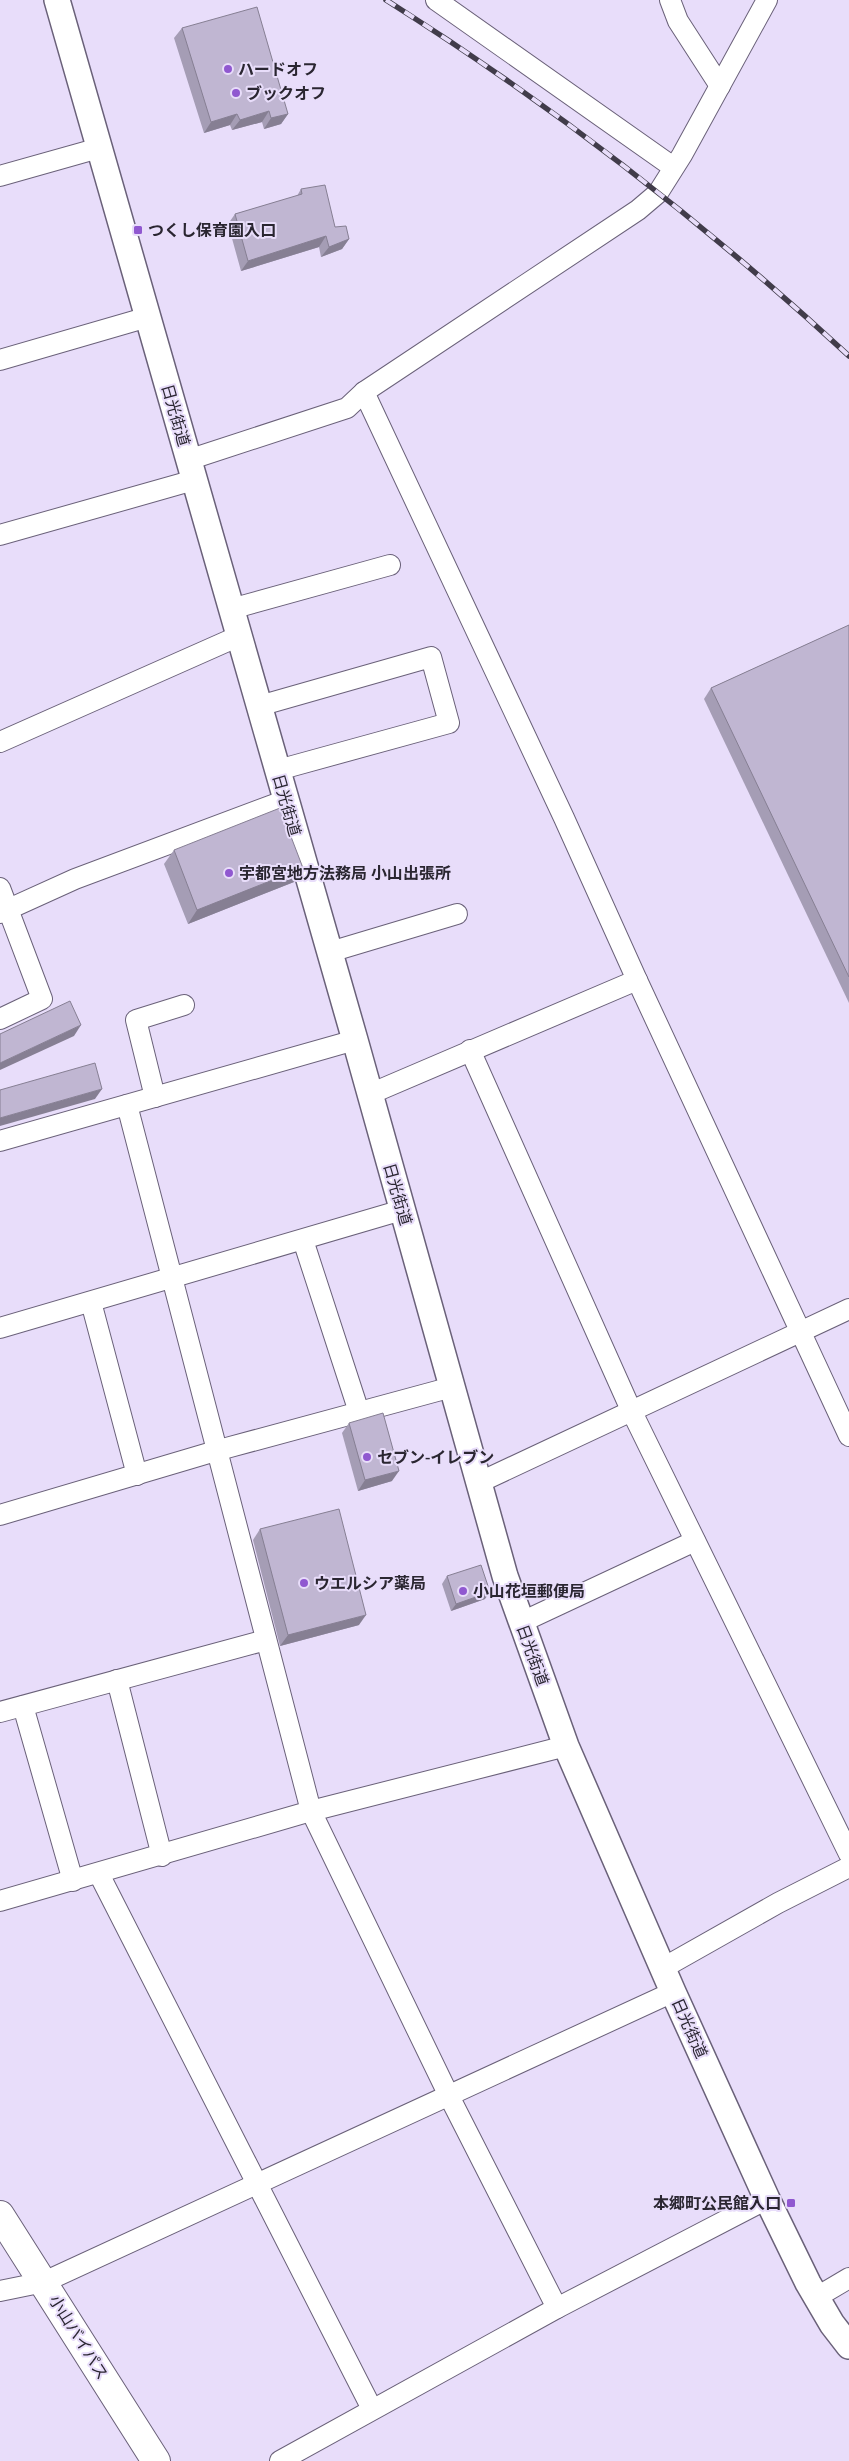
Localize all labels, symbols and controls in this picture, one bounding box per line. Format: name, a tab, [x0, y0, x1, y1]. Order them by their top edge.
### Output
place label: ハードオフ	[238, 61, 318, 78]
marker: ハードオフ	[222, 63, 234, 75]
place label: ブックオフ	[246, 85, 326, 102]
marker: ブックオフ	[230, 87, 242, 99]
place label: つくし保育園入口	[148, 222, 276, 239]
marker: つくし保育園入口	[132, 224, 144, 236]
street label: 日光街道	[159, 382, 193, 448]
street label: 日光街道	[270, 772, 304, 838]
place label: 宇都宮地方法務局 小山出張所	[239, 865, 451, 882]
marker: 宇都宮地方法務局 小山出張所	[223, 867, 235, 879]
street label: 日光街道	[381, 1161, 415, 1227]
place label: セブン-イレブン	[377, 1449, 494, 1466]
marker: セブン-イレブン	[361, 1451, 373, 1463]
place label: ウエルシア薬局	[314, 1575, 426, 1592]
marker: ウエルシア薬局	[298, 1577, 310, 1589]
place label: 小山花垣郵便局	[473, 1583, 585, 1600]
marker: 小山花垣郵便局	[457, 1585, 469, 1597]
street label: 日光街道	[514, 1622, 551, 1688]
street label: 日光街道	[669, 1996, 710, 2061]
place label: 本郷町公民館入口	[653, 2195, 781, 2212]
marker: 本郷町公民館入口	[785, 2197, 797, 2209]
street label: 小山バイパス	[46, 2292, 111, 2382]

